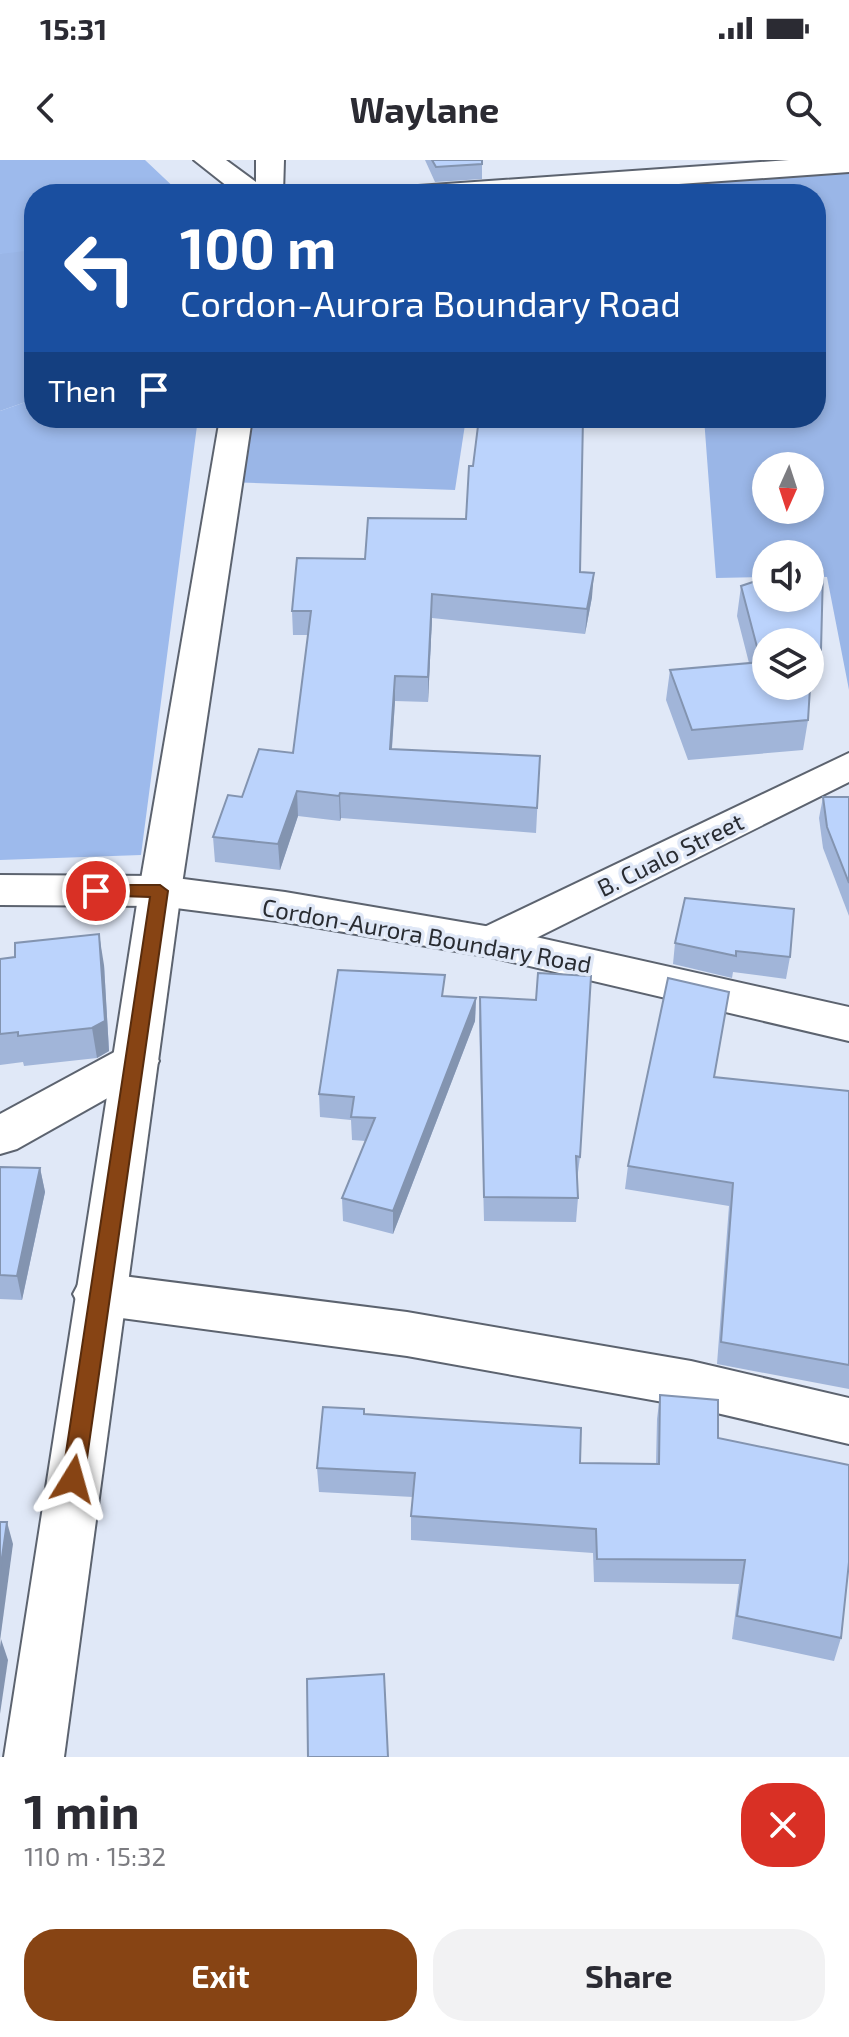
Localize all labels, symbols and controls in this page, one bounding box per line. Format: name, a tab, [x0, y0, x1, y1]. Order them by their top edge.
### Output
text: 15:31	[40, 10, 107, 46]
icon: back	[24, 86, 68, 130]
icon: search	[781, 86, 825, 130]
text: Waylane	[350, 87, 499, 130]
text: 100 m	[180, 213, 336, 280]
icon: left	[48, 216, 152, 320]
text: Cordon-Aurora Boundary Road	[180, 281, 681, 324]
icon: arrive	[132, 368, 176, 412]
text: Then	[48, 372, 116, 408]
north arrow	[752, 452, 824, 524]
map controls	[752, 452, 824, 700]
button: sound	[752, 540, 824, 612]
button: layers	[752, 628, 824, 700]
street label: B. Cualo Street	[592, 806, 748, 902]
pin	[62, 857, 130, 925]
icon: arrive	[74, 869, 118, 913]
street label: Cordon-Aurora Boundary Road	[260, 892, 594, 978]
position arrow	[31, 1437, 115, 1521]
text: 1 min	[24, 1781, 140, 1839]
button: close	[741, 1783, 825, 1867]
text: 110 m · 15:32	[24, 1840, 166, 1871]
button: Exit	[24, 1929, 417, 2021]
button: Share	[433, 1929, 825, 2021]

